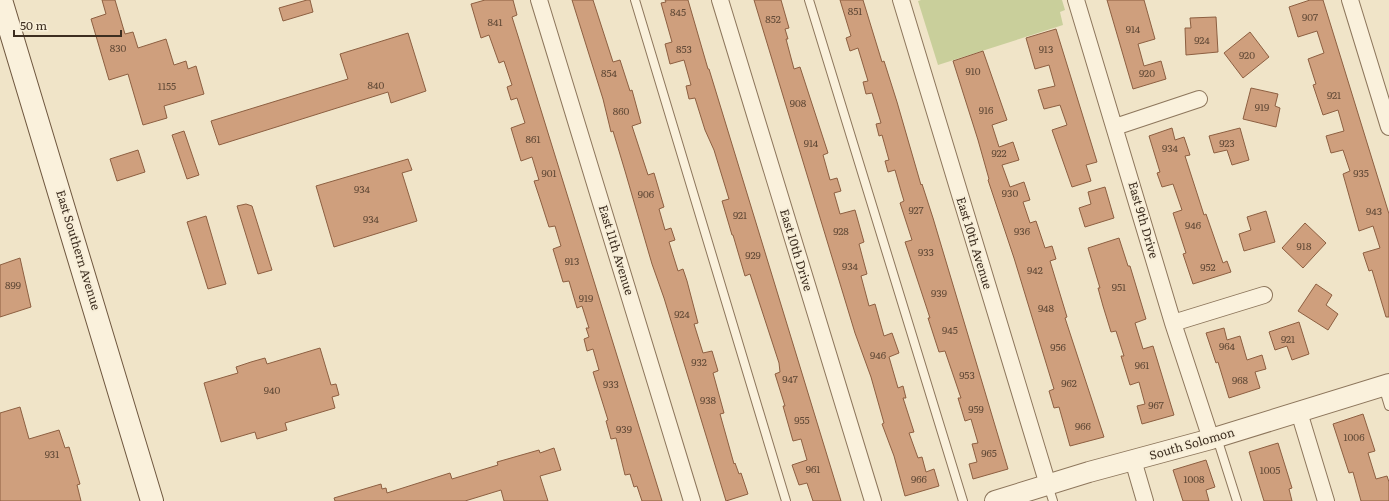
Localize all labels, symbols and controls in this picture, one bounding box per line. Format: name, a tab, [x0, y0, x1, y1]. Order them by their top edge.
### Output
house number: 851	[848, 3, 862, 18]
house number: 845	[670, 4, 686, 19]
house number: 907	[1302, 9, 1318, 24]
house number: 852	[765, 11, 781, 26]
scale bar	[14, 12, 121, 38]
house number: 841	[487, 14, 503, 29]
text: 50 m	[20, 16, 47, 34]
house number: 914	[1126, 21, 1141, 36]
house number: 924	[1194, 32, 1210, 47]
house number: 830	[110, 40, 127, 55]
house number: 853	[676, 41, 692, 56]
house number: 913	[1039, 41, 1053, 56]
house number: 920	[1239, 47, 1255, 62]
house number: 910	[965, 63, 981, 78]
house number: 854	[601, 65, 618, 80]
house number: 920	[1139, 65, 1155, 80]
house number: 840	[368, 77, 385, 92]
house number: 1155	[158, 78, 176, 93]
house number: 921	[1327, 87, 1341, 102]
house number: 908	[790, 95, 807, 110]
house number: 919	[1255, 99, 1269, 114]
house number: 916	[979, 102, 994, 117]
house number: 860	[613, 103, 630, 118]
house number: 861	[526, 131, 540, 146]
house number: 914	[804, 135, 819, 150]
house number: 923	[1219, 135, 1235, 150]
house number: 934	[1162, 140, 1179, 155]
house number: 922	[991, 145, 1007, 160]
house number: 901	[541, 165, 557, 180]
house number: 935	[1353, 165, 1369, 180]
street label: East 9th Drive	[1124, 179, 1164, 260]
house number: 934	[354, 181, 371, 196]
house number: 930	[1002, 185, 1018, 200]
house number: 906	[638, 186, 655, 201]
street label: East Southern Avenue	[52, 187, 106, 312]
street label: East 10th Avenue	[952, 194, 998, 291]
street label: East 11th Avenue	[595, 202, 639, 297]
house number: 927	[908, 202, 924, 217]
house number: 943	[1366, 203, 1382, 218]
street label: East 10th Drive	[776, 206, 818, 293]
house number: 921	[733, 207, 747, 222]
house number: 934	[363, 211, 380, 226]
house number: 946	[1185, 217, 1202, 232]
house number: 928	[833, 223, 849, 238]
house number: 936	[1014, 223, 1031, 238]
house number: 918	[1297, 238, 1312, 253]
house number: 933	[918, 244, 934, 259]
house number: 929	[745, 247, 761, 262]
house number: 913	[565, 253, 579, 268]
house number: 934	[842, 258, 859, 273]
house number: 952	[1200, 259, 1216, 274]
house number: 942	[1027, 262, 1043, 277]
house number: 899	[5, 277, 21, 292]
house number: 951	[1112, 279, 1126, 294]
house number: 939	[931, 285, 947, 300]
house number: 919	[579, 290, 593, 305]
house number: 948	[1038, 300, 1055, 315]
house number: 924	[674, 306, 690, 321]
house number: 945	[942, 322, 958, 337]
house number: 921	[1281, 331, 1295, 346]
house number: 964	[1219, 338, 1236, 353]
house number: 956	[1050, 339, 1066, 354]
house number: 946	[870, 347, 887, 362]
house number: 932	[691, 354, 707, 369]
house number: 961	[1135, 357, 1149, 372]
house number: 953	[959, 367, 975, 382]
house number: 947	[782, 371, 798, 386]
house number: 968	[1232, 372, 1249, 387]
house number: 962	[1061, 375, 1077, 390]
house number: 933	[603, 376, 619, 391]
house number: 940	[264, 382, 280, 397]
house number: 938	[700, 392, 717, 407]
house number: 967	[1148, 397, 1164, 412]
house number: 959	[968, 401, 984, 416]
house number: 955	[794, 412, 810, 427]
house number: 966	[1075, 418, 1092, 433]
house number: 939	[616, 421, 632, 436]
street label: South Solomon	[1147, 422, 1236, 464]
house number: 1006	[1344, 429, 1365, 444]
house number: 965	[981, 445, 997, 460]
house number: 931	[45, 446, 59, 461]
house number: 961	[806, 461, 820, 476]
house number: 1005	[1260, 462, 1280, 477]
house number: 966	[911, 471, 928, 486]
house number: 1008	[1183, 471, 1205, 486]

